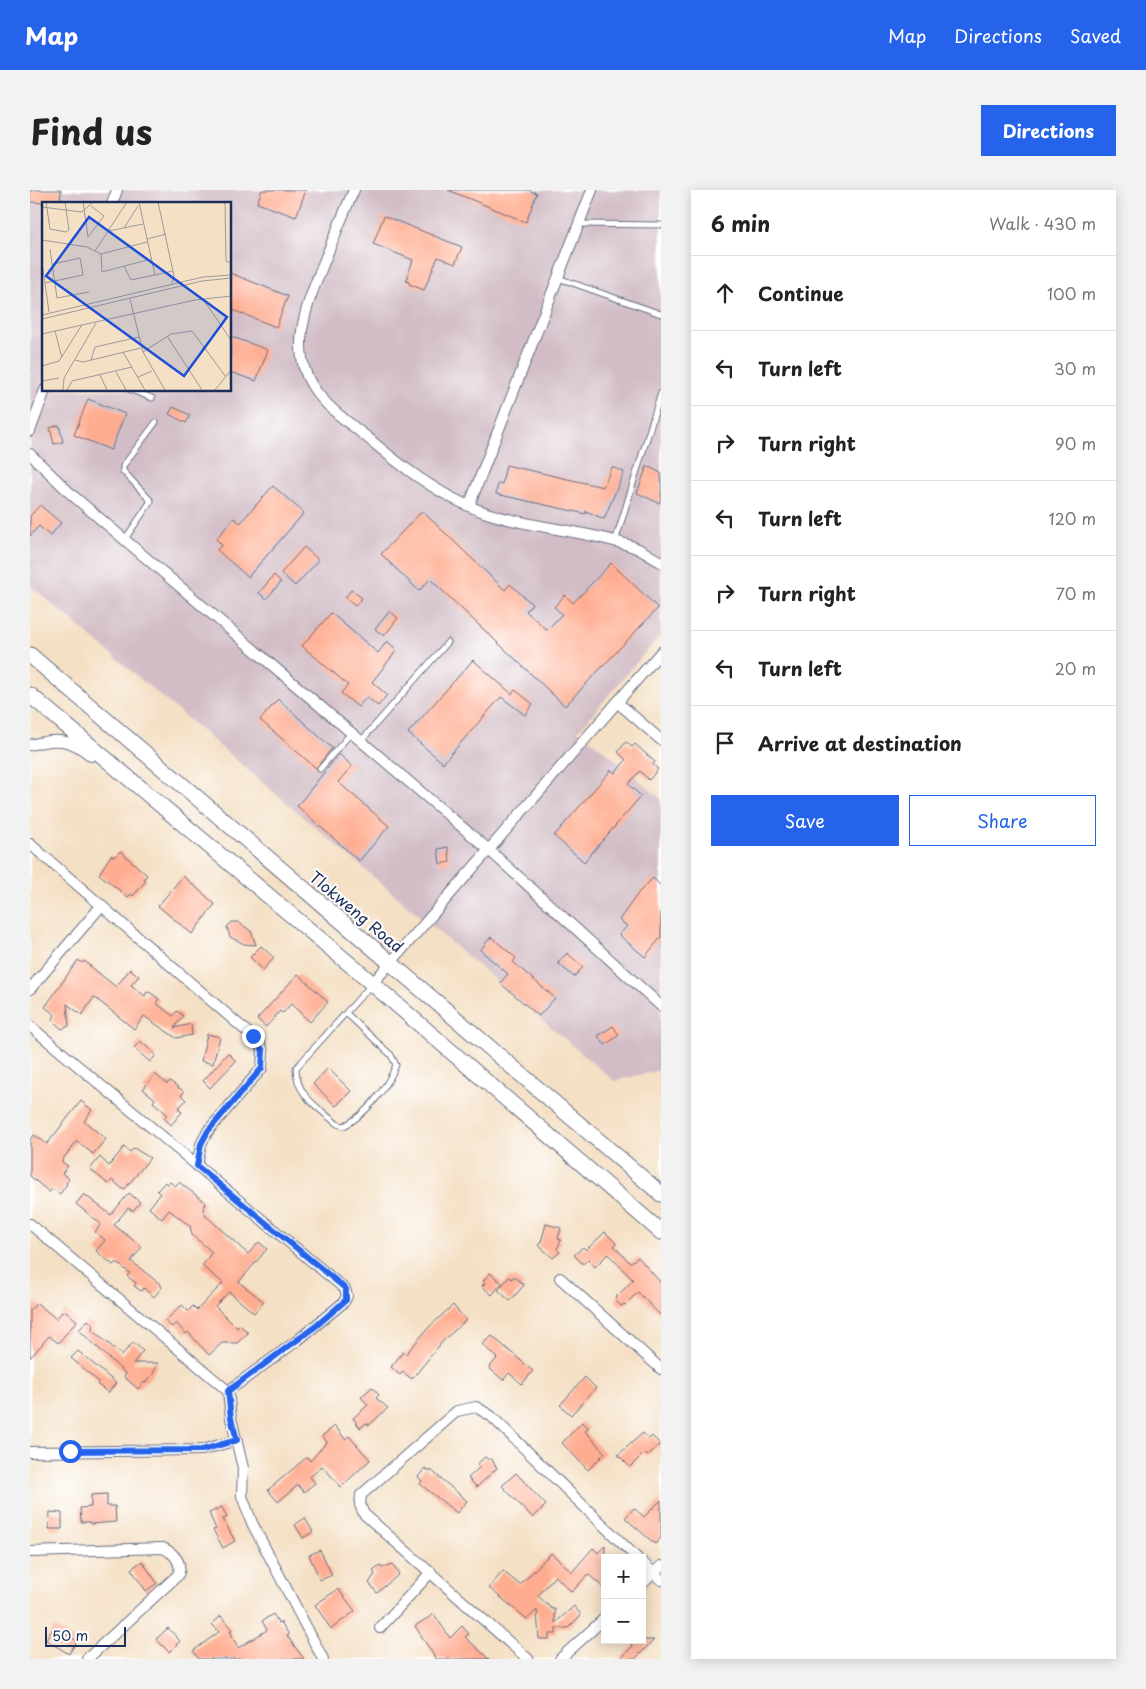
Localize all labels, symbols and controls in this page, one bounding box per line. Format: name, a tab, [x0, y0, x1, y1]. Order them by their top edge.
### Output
text: Map	[25, 17, 78, 53]
text: Map	[888, 22, 926, 49]
text: Directions	[954, 22, 1042, 49]
text: Saved	[1070, 22, 1121, 49]
text: Find us	[30, 104, 152, 157]
button: Directions	[981, 105, 1116, 156]
inset map	[42, 202, 231, 391]
text: 6 min	[711, 207, 770, 239]
text: Walk · 430 m	[989, 211, 1096, 235]
icon: ahead	[711, 279, 739, 307]
text: Continue	[758, 279, 844, 307]
text: 100 m	[1047, 281, 1096, 305]
icon: left	[711, 354, 739, 382]
text: Turn left	[758, 354, 842, 382]
text: 30 m	[1054, 356, 1096, 380]
icon: right	[711, 429, 739, 457]
text: Turn right	[758, 429, 856, 457]
text: 90 m	[1055, 431, 1096, 455]
icon: left	[711, 504, 739, 532]
text: Turn left	[758, 504, 842, 532]
text: 120 m	[1049, 506, 1096, 530]
icon: right	[711, 579, 739, 607]
text: Turn right	[758, 579, 856, 607]
text: 70 m	[1056, 581, 1096, 605]
icon: left	[711, 654, 739, 682]
text: Turn left	[758, 654, 842, 682]
text: 20 m	[1055, 656, 1096, 680]
icon: arrive	[711, 729, 739, 757]
text: Arrive at destination	[758, 729, 962, 757]
button: Save	[711, 795, 899, 846]
button: Share	[909, 795, 1096, 846]
street label: Tlokweng Road	[305, 864, 409, 958]
route end	[242, 1025, 265, 1048]
route start	[59, 1440, 82, 1463]
map controls	[601, 1554, 646, 1644]
button: +	[601, 1554, 646, 1599]
button: −	[601, 1599, 646, 1644]
scale bar	[45, 1624, 126, 1647]
text: 50 m	[52, 1625, 88, 1646]

